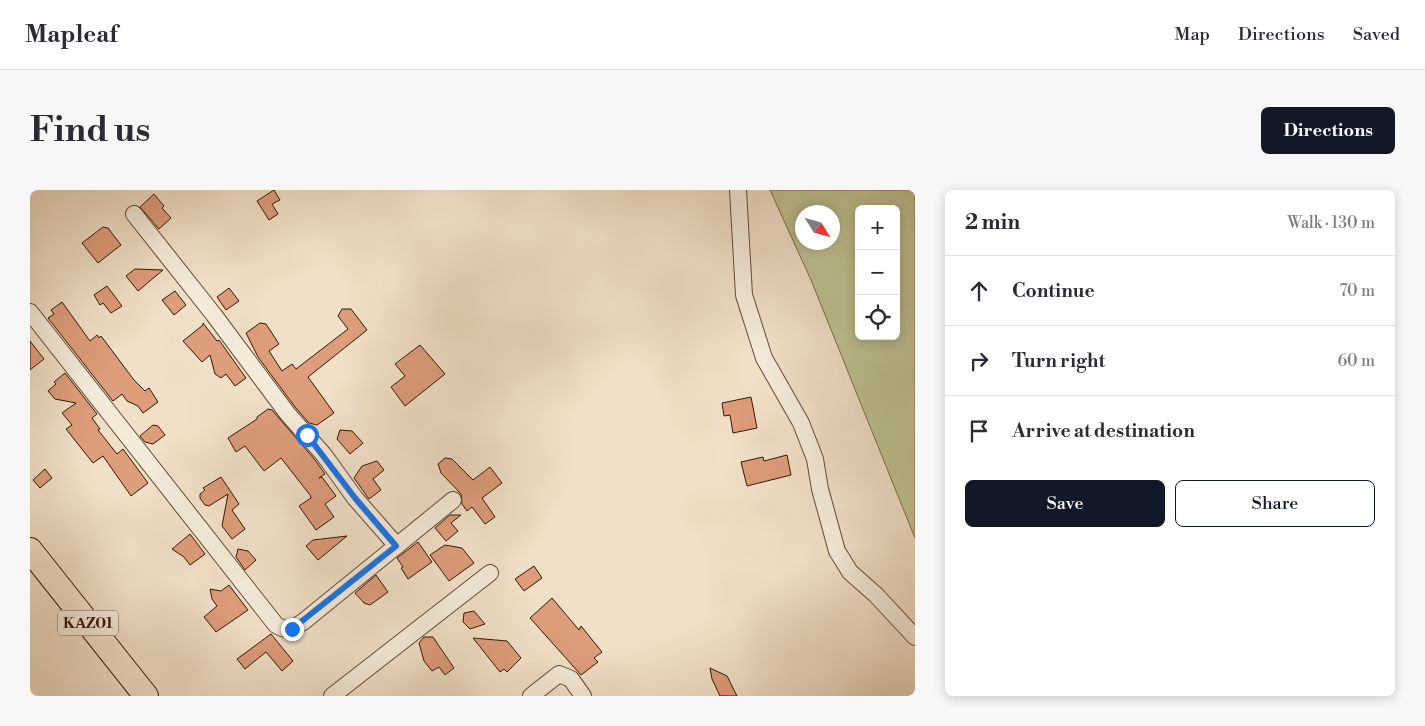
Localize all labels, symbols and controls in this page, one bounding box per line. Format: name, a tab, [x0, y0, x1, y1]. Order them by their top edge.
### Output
text: Mapleaf	[25, 20, 118, 50]
text: Map	[1174, 23, 1210, 46]
text: Directions	[1238, 23, 1325, 46]
text: Saved	[1353, 23, 1400, 46]
button: Directions	[1261, 107, 1395, 154]
text: Find us	[30, 109, 150, 152]
north arrow	[795, 205, 840, 250]
map controls	[855, 205, 900, 340]
button: +	[855, 205, 900, 250]
text: 2 min	[965, 210, 1020, 236]
text: Walk · 130 m	[1287, 213, 1375, 233]
button: −	[855, 250, 900, 295]
icon: ahead	[965, 277, 993, 305]
text: Continue	[1012, 279, 1095, 303]
text: 70 m	[1339, 281, 1375, 301]
button: locate	[855, 295, 900, 340]
icon: right	[965, 347, 993, 375]
text: Turn right	[1012, 349, 1105, 373]
text: 60 m	[1337, 351, 1375, 371]
icon: arrive	[965, 417, 993, 445]
text: Arrive at destination	[1012, 419, 1195, 443]
route start	[296, 424, 319, 447]
button: Save	[965, 480, 1165, 527]
button: Share	[1175, 480, 1375, 527]
road number: KАZ01	[58, 610, 118, 636]
route end	[281, 618, 304, 641]

